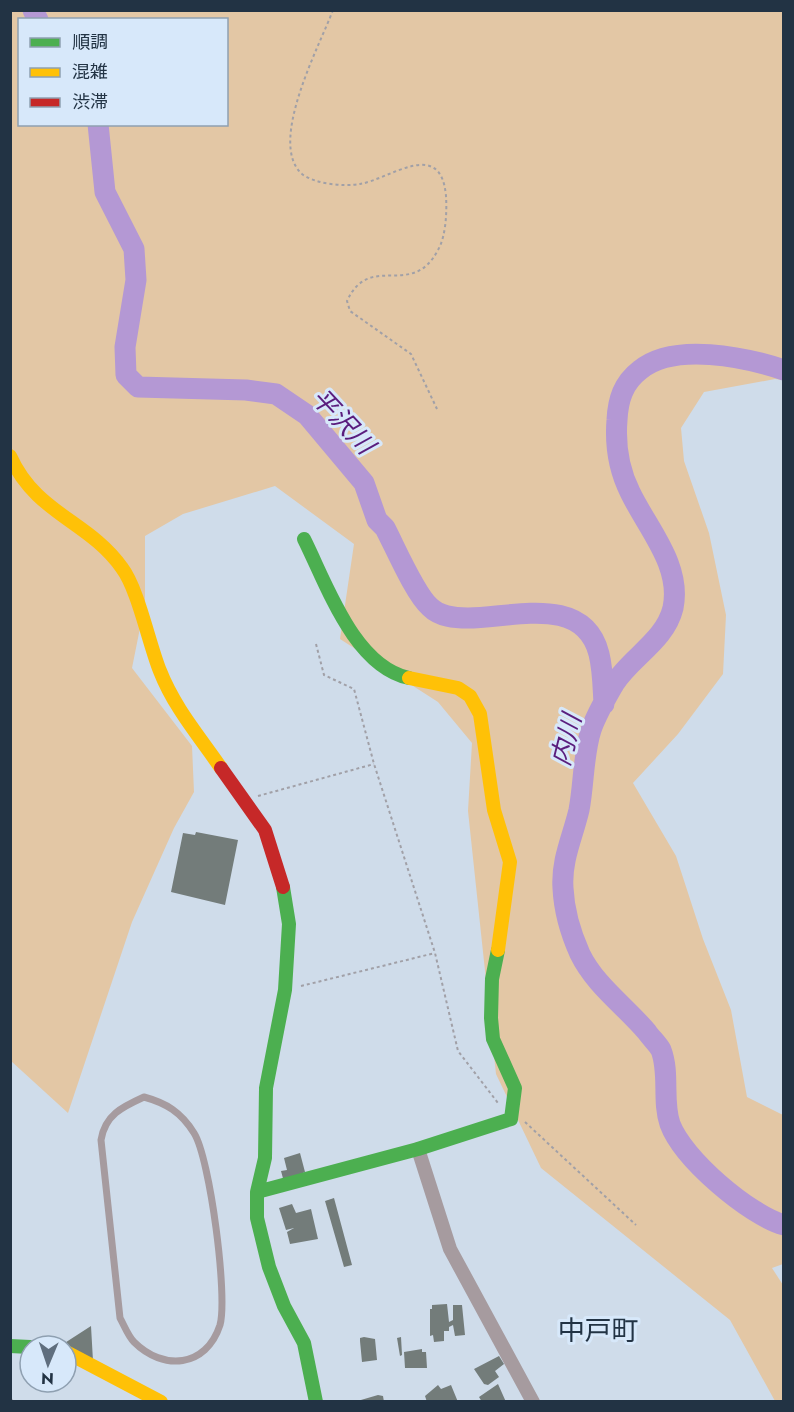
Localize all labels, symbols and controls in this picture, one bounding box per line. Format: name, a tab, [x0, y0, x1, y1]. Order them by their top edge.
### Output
legend	[18, 18, 228, 126]
text: 順調	[72, 29, 108, 55]
text: 混雑	[72, 59, 108, 85]
text: 渋滞	[72, 89, 108, 115]
water label: 平沢川	[303, 380, 386, 465]
water label: 内川	[541, 707, 591, 770]
district label: 中戸町	[558, 1311, 639, 1350]
north arrow	[18, 1334, 78, 1394]
text: N	[41, 1367, 54, 1390]

